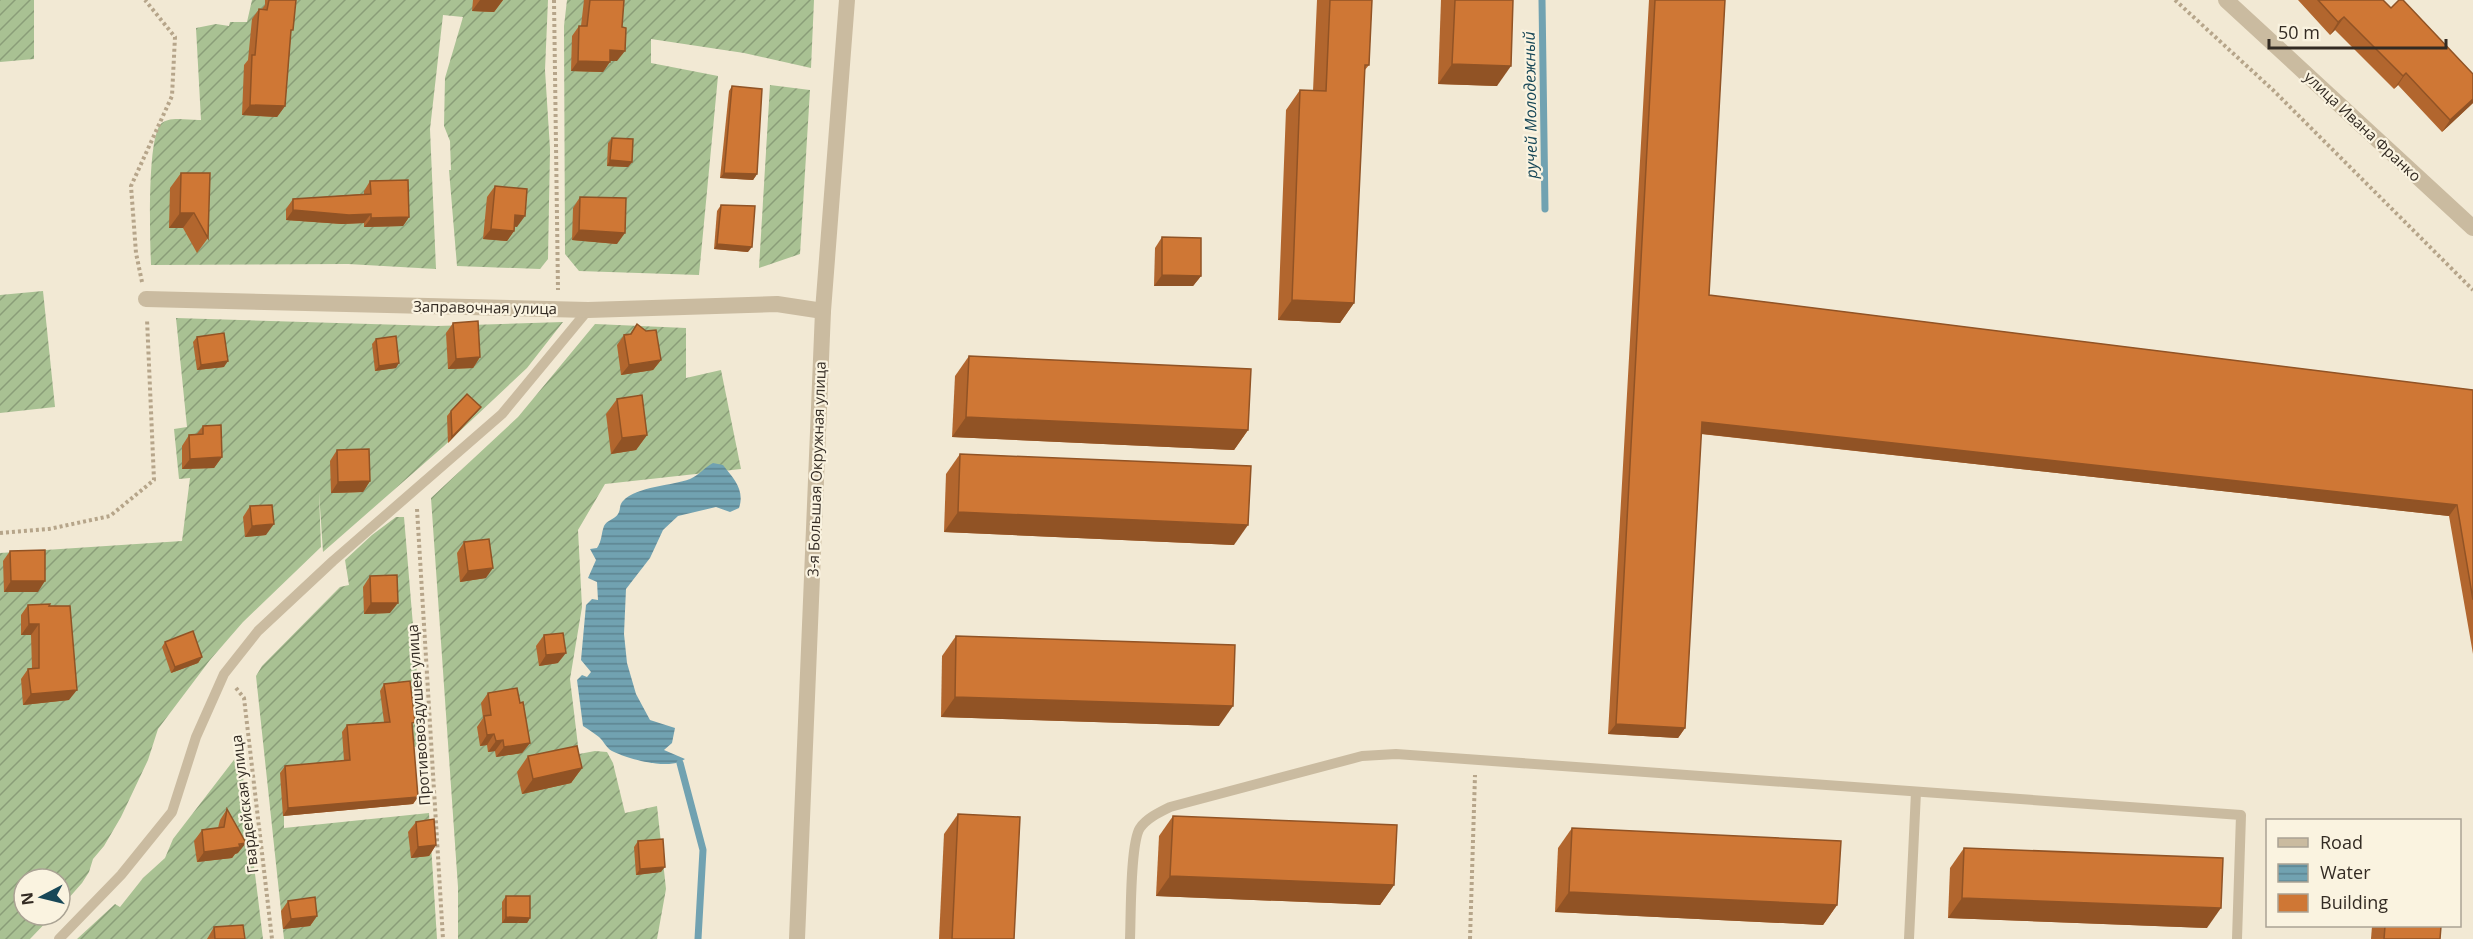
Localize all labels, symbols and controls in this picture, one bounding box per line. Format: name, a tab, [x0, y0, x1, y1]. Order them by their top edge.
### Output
scale bar	[2269, 12, 2446, 50]
text: 50 m	[2278, 20, 2320, 44]
water label: ручей Молодежный	[1518, 31, 1542, 180]
street label: улица Ивана Франко	[2300, 66, 2426, 186]
street label: Заправочная улица	[413, 296, 557, 318]
street label: 3-я Большая Окружная улица	[802, 361, 830, 577]
street label: Противовоздушея улица	[402, 624, 434, 806]
street label: Гвардейская улица	[226, 734, 262, 874]
legend	[2266, 819, 2461, 927]
text: Road	[2320, 830, 2363, 854]
text: Water	[2320, 860, 2371, 884]
north arrow	[12, 867, 72, 927]
text: Building	[2320, 890, 2388, 914]
text: N	[15, 891, 39, 907]

